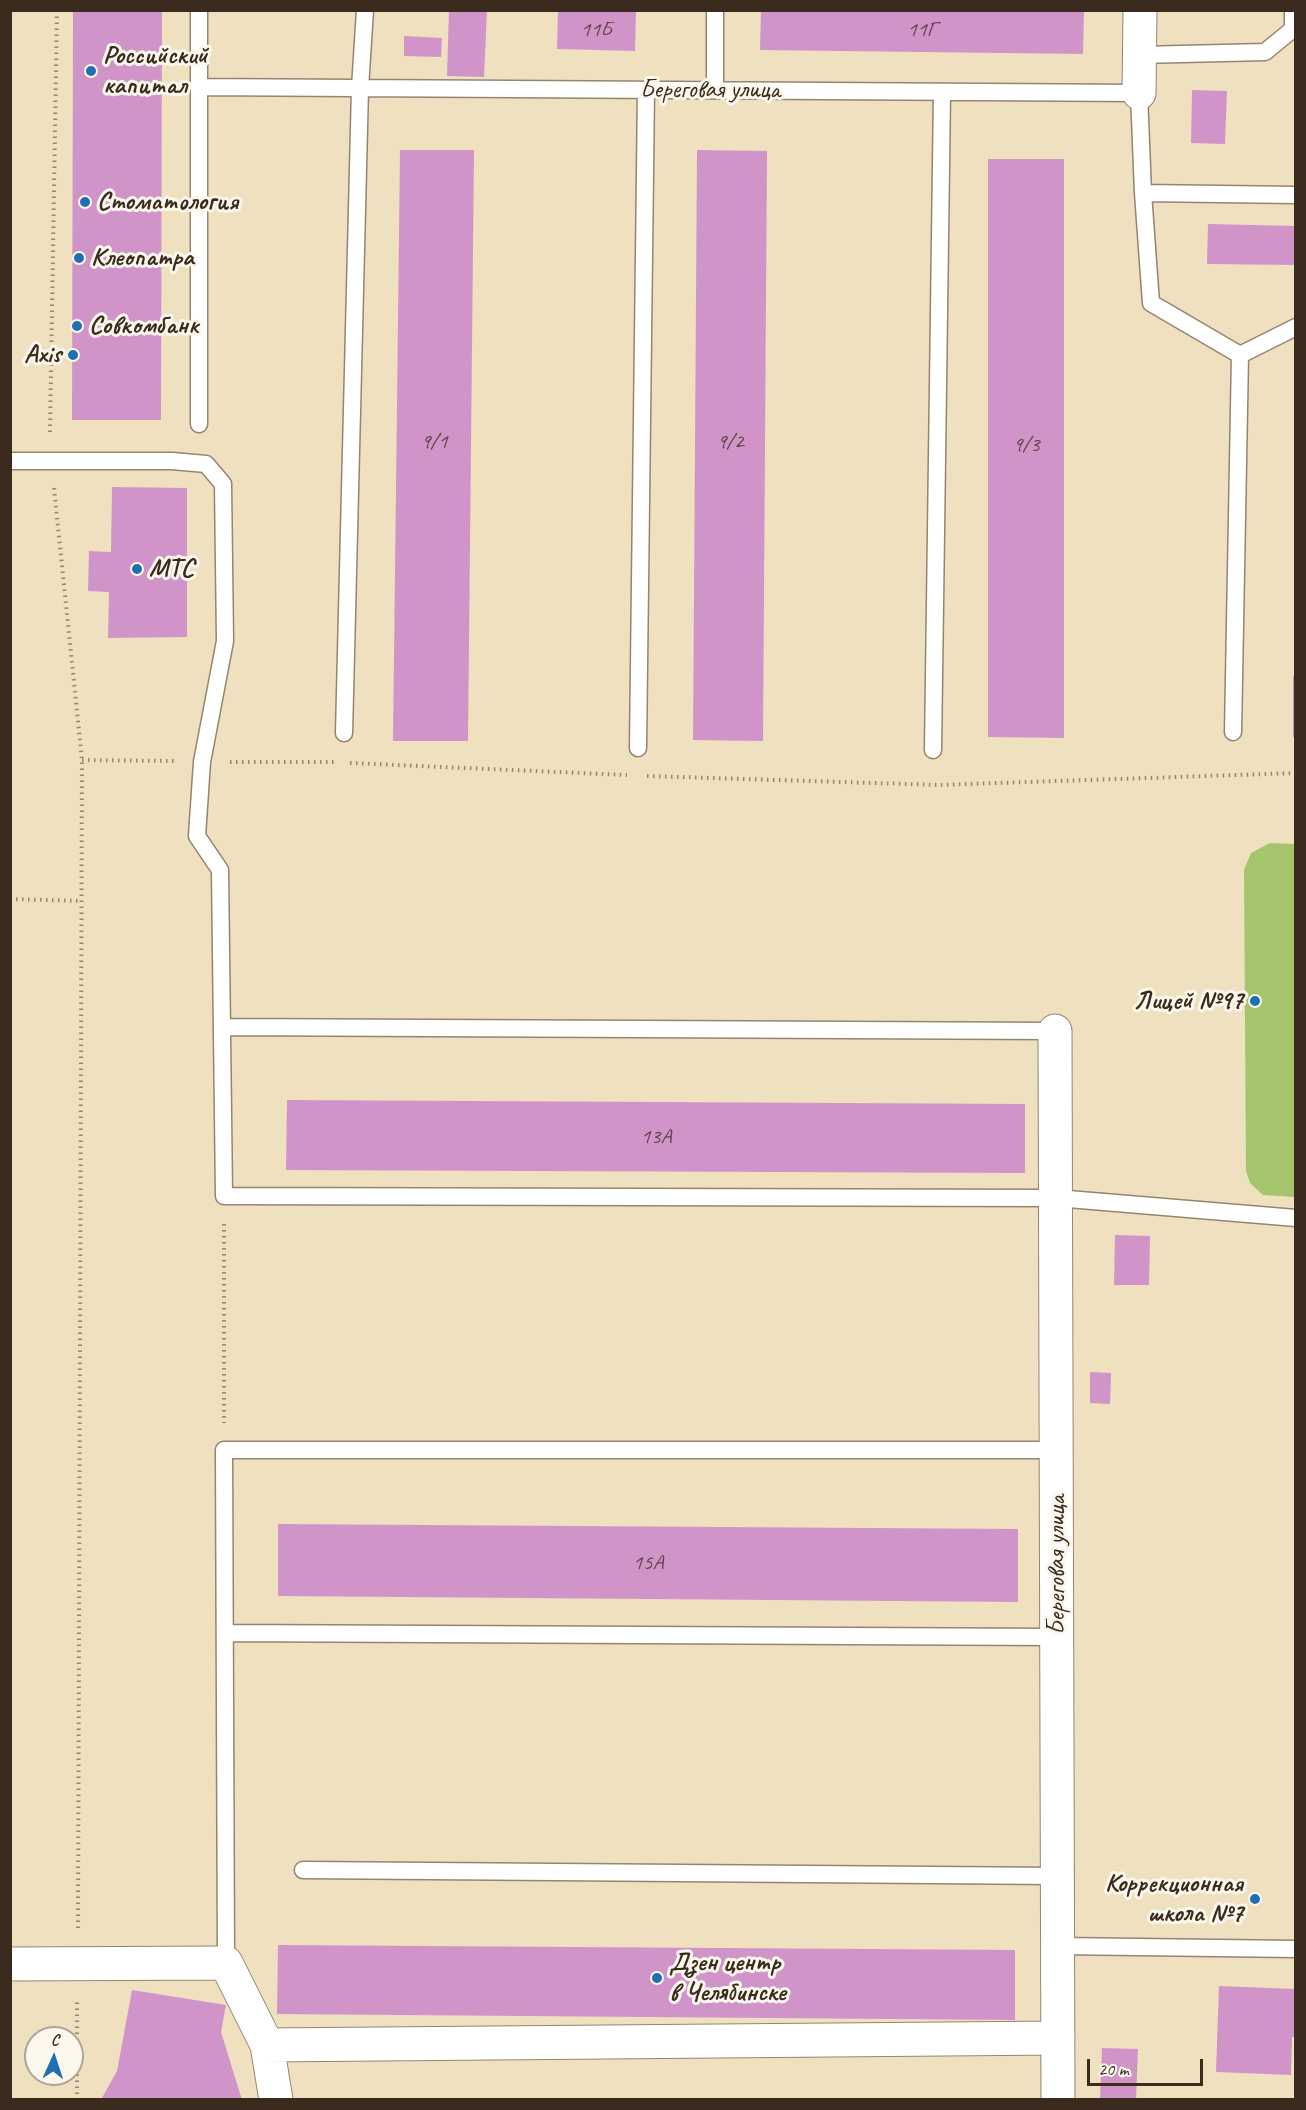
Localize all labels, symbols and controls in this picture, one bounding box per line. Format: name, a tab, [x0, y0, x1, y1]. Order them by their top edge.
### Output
house number: 11Б	[581, 17, 611, 43]
house number: 11Г	[907, 17, 937, 43]
place label: Российский капитал	[103, 40, 208, 101]
marker: Российский капитал	[84, 64, 98, 78]
street label: Береговая улица	[640, 74, 780, 106]
place label: Стоматология	[97, 186, 238, 218]
marker: Стоматология	[78, 195, 92, 209]
place label: Клеопатра	[91, 242, 194, 274]
marker: Клеопатра	[72, 251, 86, 265]
place label: Совкомбанк	[89, 310, 199, 342]
marker: Совкомбанк	[70, 319, 84, 333]
place label: Axis	[24, 339, 61, 371]
marker: Axis	[66, 348, 80, 362]
house number: 9/1	[420, 429, 448, 455]
house number: 9/2	[716, 429, 744, 455]
house number: 9/3	[1012, 432, 1040, 458]
place label: МТС	[149, 553, 194, 585]
marker: МТС	[130, 562, 144, 576]
place label: Лицей №97	[1134, 985, 1243, 1017]
marker: Лицей №97	[1248, 994, 1262, 1008]
house number: 13А	[641, 1124, 671, 1150]
street label: Береговая улица	[1041, 1495, 1073, 1635]
house number: 15А	[633, 1550, 663, 1576]
place label: Коррекционная школа №7	[1105, 1868, 1243, 1930]
marker: Коррекционная школа №7	[1248, 1892, 1262, 1906]
place label: Дзен центр в Челябинске	[669, 1947, 786, 2008]
marker: Дзен центр в Челябинске	[650, 1971, 664, 1985]
north arrow	[24, 2026, 84, 2086]
text: С	[50, 2030, 59, 2050]
scale bar	[1090, 2047, 1206, 2085]
text: 20 m	[1098, 2058, 1129, 2080]

